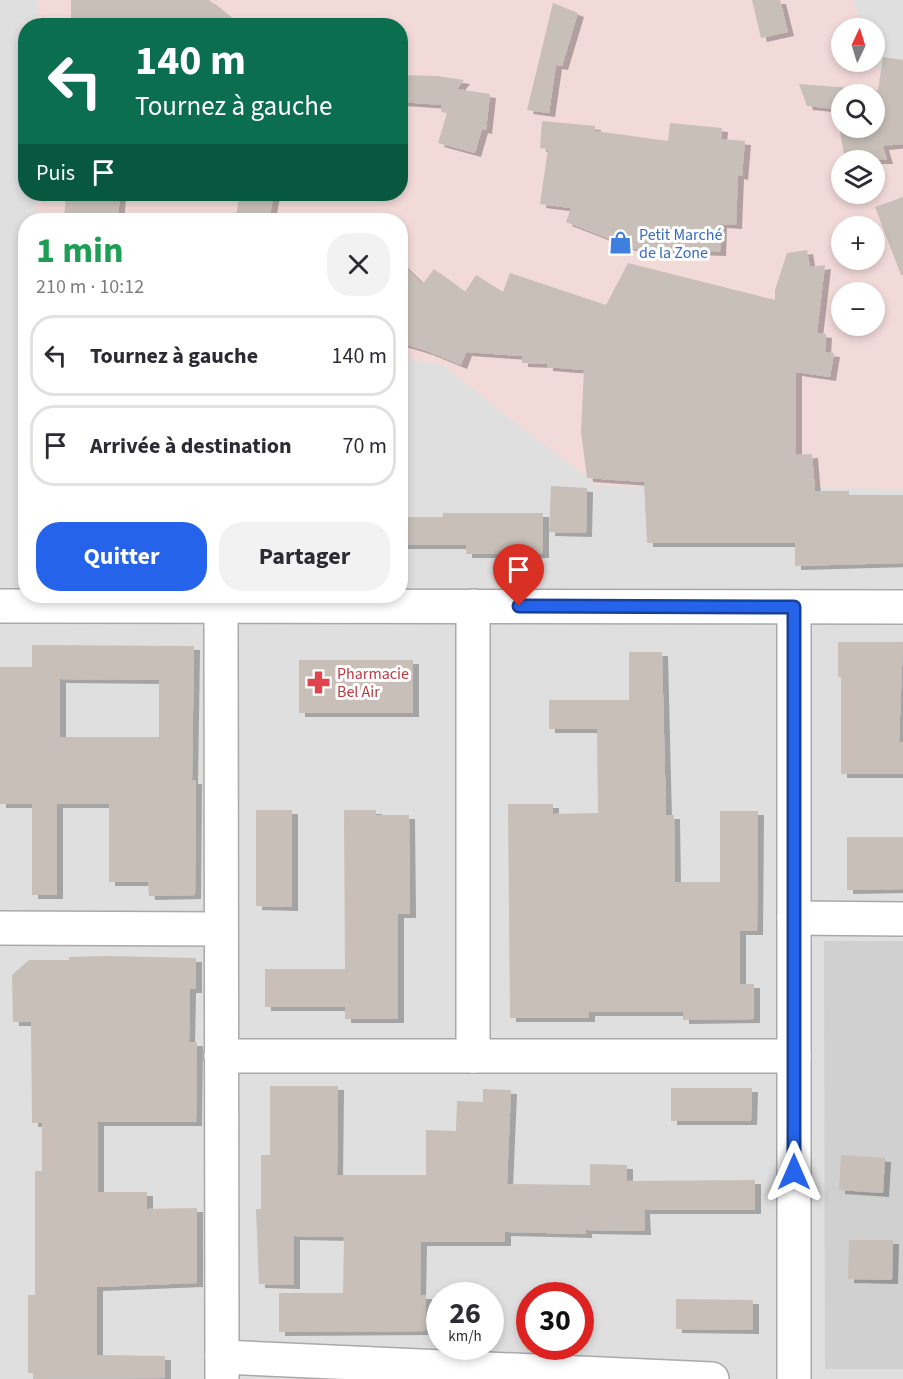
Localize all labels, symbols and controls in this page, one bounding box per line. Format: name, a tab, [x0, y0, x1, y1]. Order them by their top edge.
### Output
north arrow	[831, 18, 885, 72]
map controls	[831, 18, 885, 336]
text: 140 m	[135, 31, 246, 91]
icon: left	[36, 42, 114, 120]
button: search	[831, 84, 885, 138]
text: Tournez à gauche	[135, 87, 332, 126]
button: layers	[831, 150, 885, 204]
icon: arrive	[87, 156, 120, 189]
text: Puis	[36, 157, 75, 189]
button: +	[831, 216, 885, 270]
place label: Petit Marché de la Zone	[639, 224, 722, 264]
text: 1 min	[36, 225, 124, 276]
shop icon: Petit Marché de la Zone	[608, 230, 634, 256]
button: close	[327, 233, 390, 296]
text: 210 m · 10:12	[36, 273, 144, 301]
button: −	[831, 282, 885, 336]
icon: left	[39, 339, 72, 372]
text: Tournez à gauche	[90, 340, 258, 372]
text: 140 m	[332, 340, 387, 372]
icon: arrive	[39, 429, 72, 462]
text: Arrivée à destination	[90, 430, 292, 462]
text: 70 m	[342, 430, 387, 462]
button: Quitter	[36, 522, 207, 591]
button: Partager	[219, 522, 390, 591]
pin	[493, 544, 544, 606]
icon: arrive	[502, 553, 535, 586]
place label: Pharmacie Bel Air	[337, 663, 409, 703]
pharmacy icon: Pharmacie Bel Air	[306, 669, 332, 695]
position arrow	[762, 1140, 826, 1204]
speed limit sign: 30	[516, 1282, 594, 1360]
text: 26	[449, 1292, 481, 1335]
text: km/h	[448, 1326, 482, 1347]

